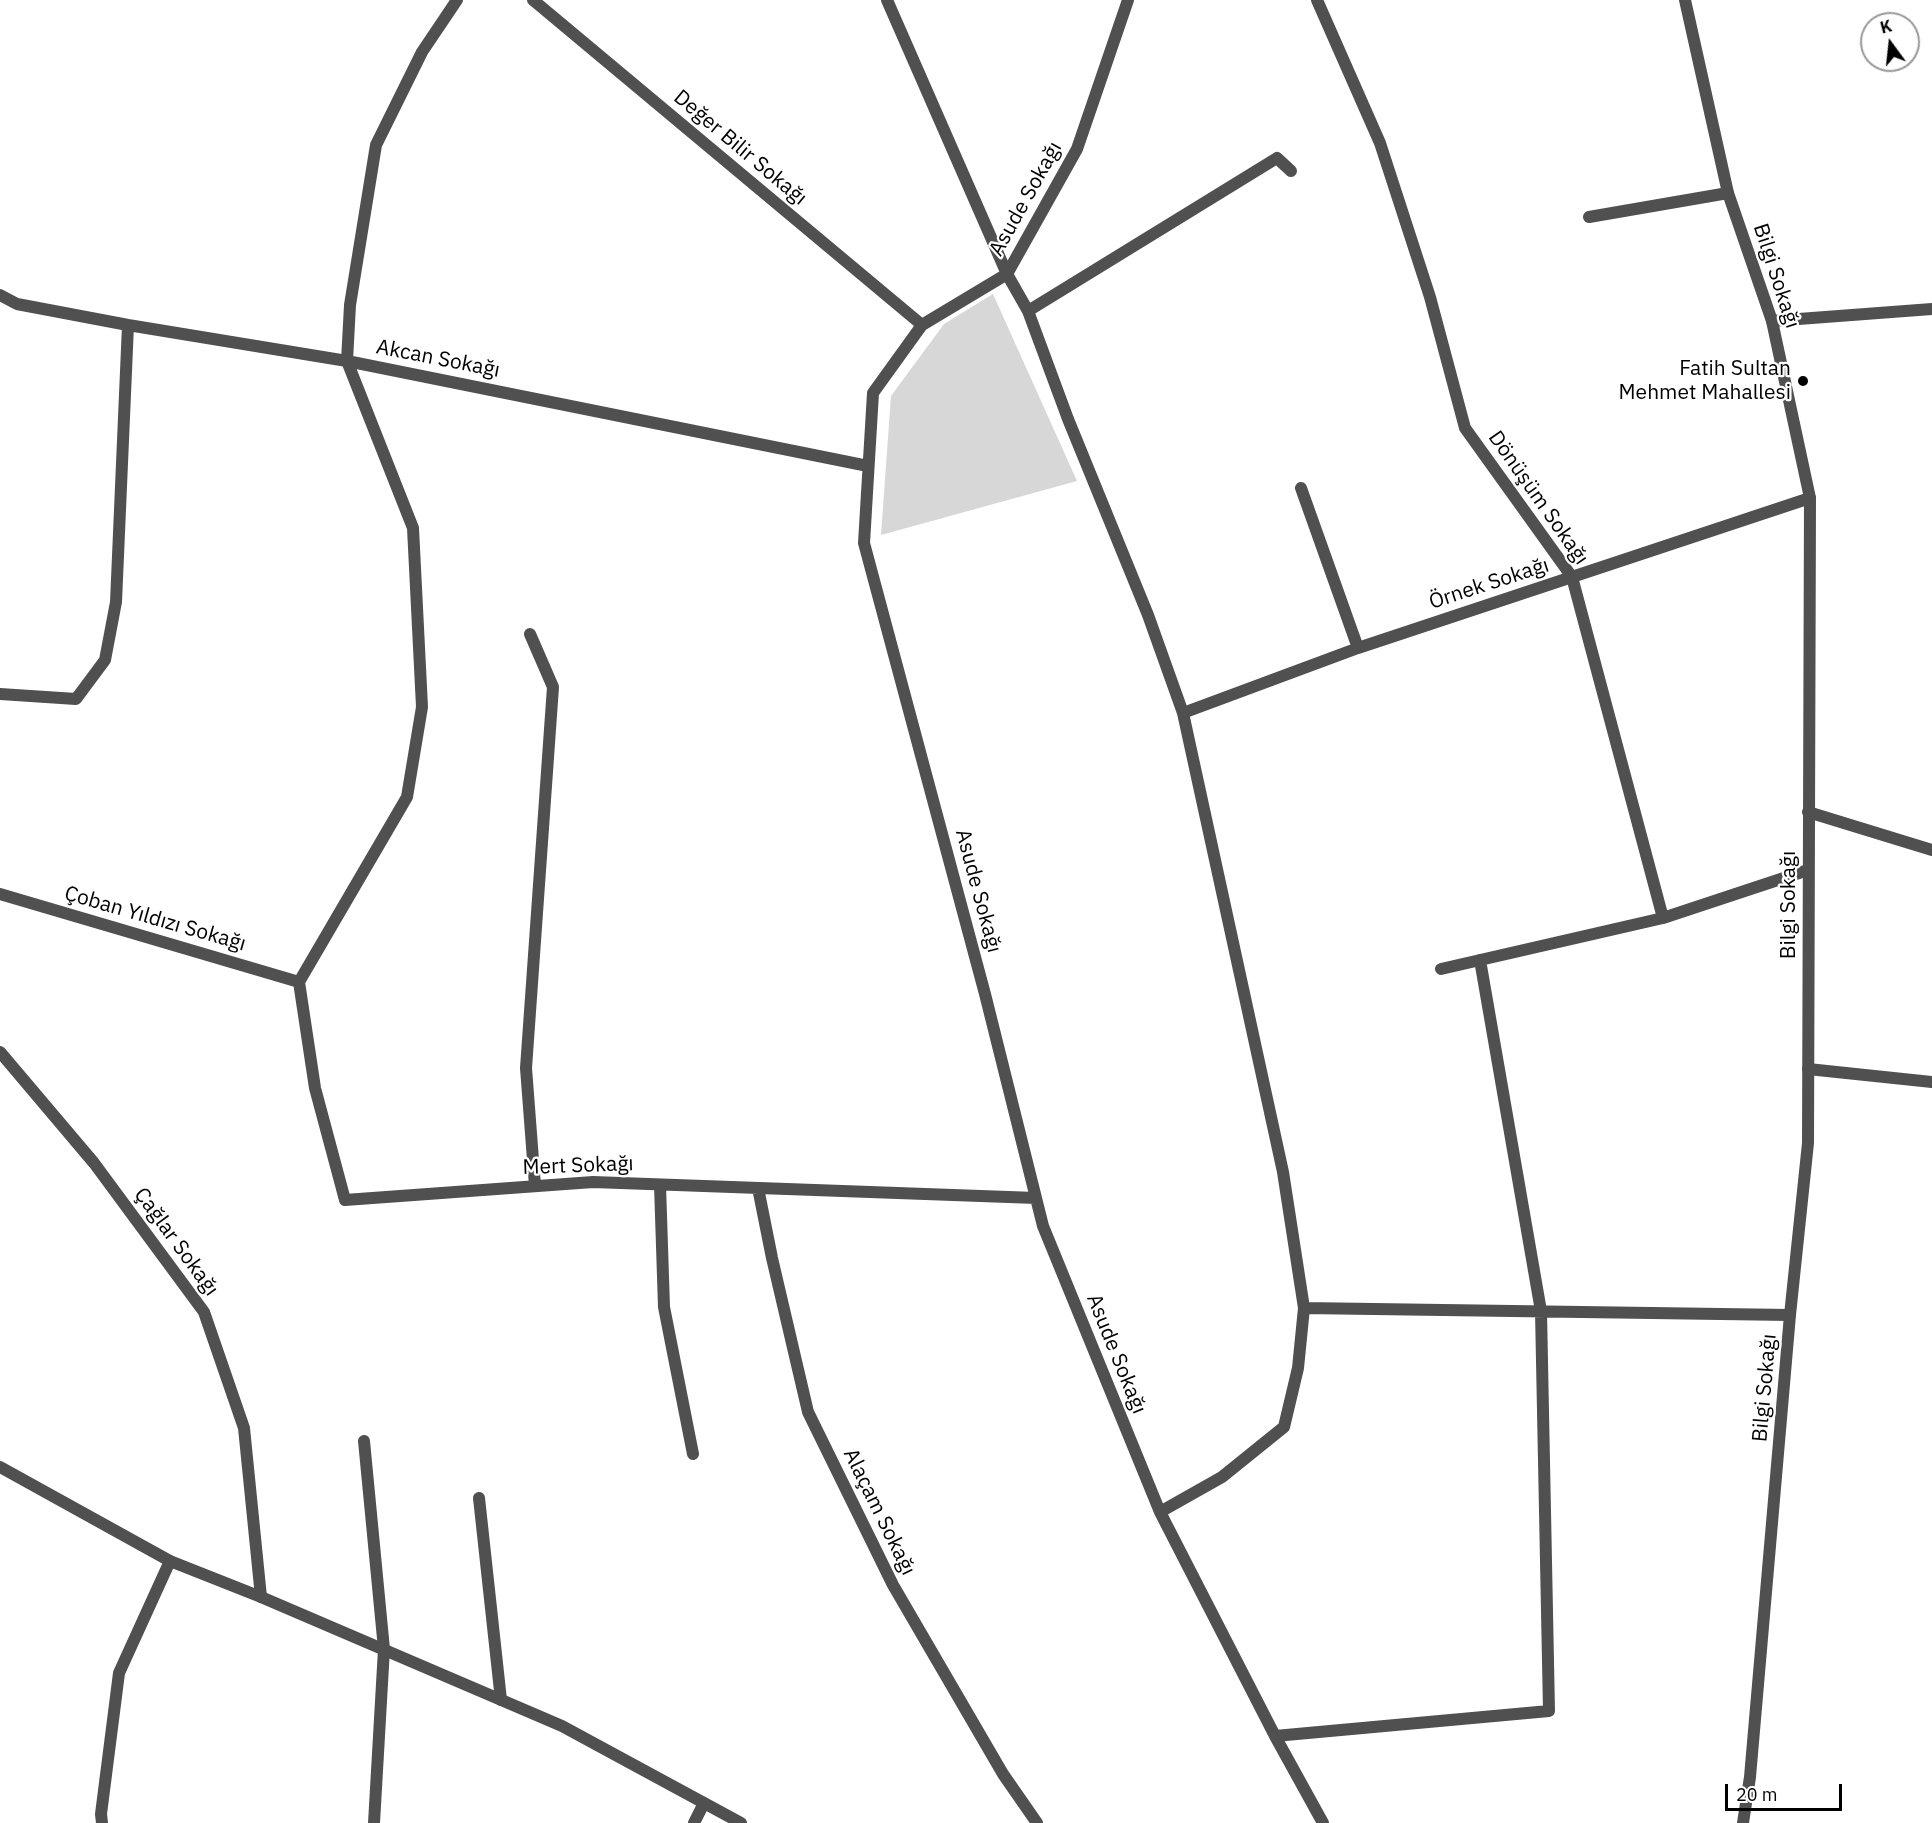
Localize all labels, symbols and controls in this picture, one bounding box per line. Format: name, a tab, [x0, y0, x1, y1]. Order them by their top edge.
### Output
north arrow	[1860, 12, 1920, 72]
text: K	[1878, 15, 1894, 38]
street label: Değer Bilir Sokağı	[668, 85, 812, 211]
street label: Asude Sokağı	[984, 137, 1068, 261]
street label: Bilgi Sokağı	[1747, 221, 1805, 331]
street label: Akcan Sokağı	[374, 335, 502, 383]
place label: Fatih Sultan Mehmet Mahallesi	[1619, 356, 1791, 406]
marker: Fatih Sultan Mehmet Mahallesi	[1796, 374, 1810, 388]
street label: Dönüşüm Sokağı	[1482, 426, 1594, 570]
street label: Örnek Sokağı	[1426, 553, 1552, 615]
street label: Asude Sokağı	[949, 826, 1007, 956]
street label: Bilgi Sokağı	[1776, 851, 1802, 959]
street label: Çoban Yıldızı Sokağı	[61, 881, 249, 957]
street label: Mert Sokağı	[522, 1151, 634, 1181]
street label: Çağlar Sokağı	[128, 1183, 224, 1301]
street label: Asude Sokağı	[1081, 1290, 1151, 1418]
street label: Bilgi Sokağı	[1748, 1333, 1782, 1443]
street label: Alaçam Sokağı	[837, 1444, 921, 1580]
scale bar	[1728, 1772, 1845, 1810]
text: 20 m	[1736, 1783, 1778, 1806]

